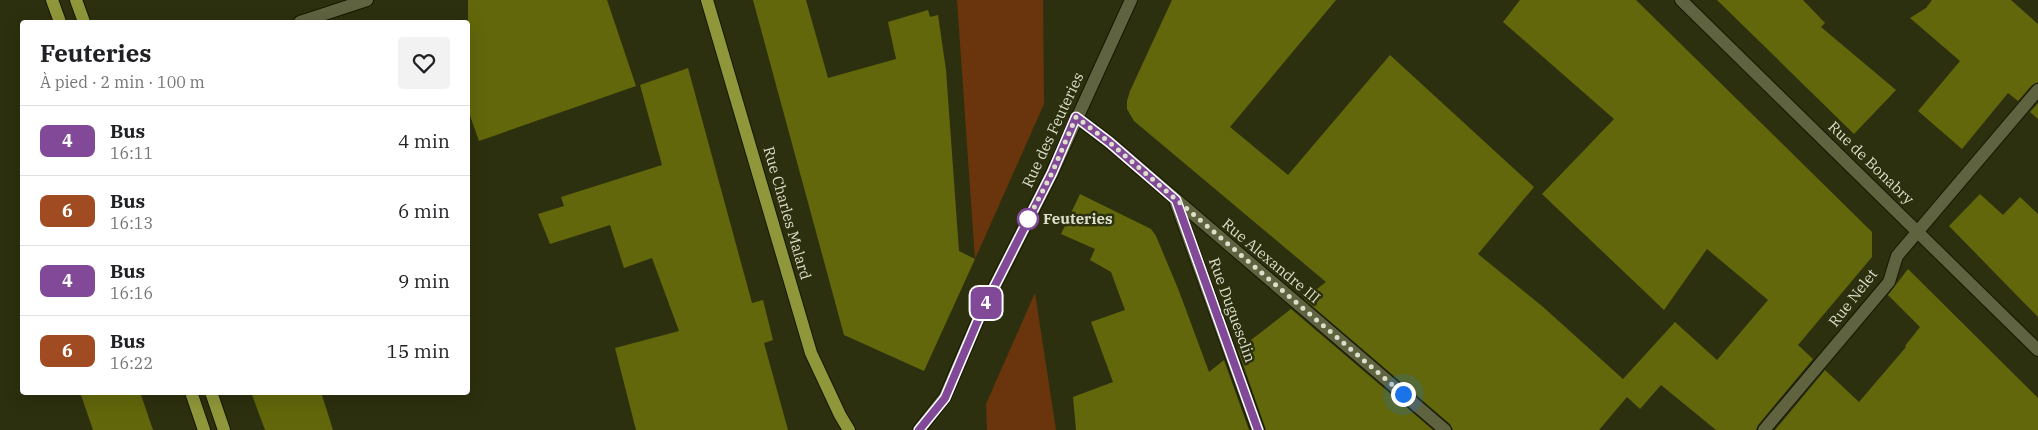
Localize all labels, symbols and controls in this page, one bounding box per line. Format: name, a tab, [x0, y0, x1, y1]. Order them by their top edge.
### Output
text: Feuteries	[40, 37, 151, 69]
button: heart	[398, 37, 450, 89]
street label: Rue des Feuteries	[1018, 69, 1088, 190]
text: À pied · 2 min · 100 m	[40, 72, 205, 92]
street label: Rue de Bonabry	[1825, 117, 1918, 208]
text: Bus	[110, 119, 145, 143]
text: 4	[62, 129, 73, 152]
text: 4 min	[398, 129, 450, 153]
text: 16:11	[110, 143, 153, 163]
street label: Rue Charles Malard	[759, 144, 816, 282]
text: Bus	[110, 189, 145, 213]
text: 6	[62, 199, 73, 222]
text: 6 min	[398, 199, 450, 223]
marker: Feuteries	[1017, 208, 1039, 230]
place label: Feuteries	[1043, 209, 1113, 228]
text: 16:13	[110, 213, 153, 233]
street label: Rue Alexandre III	[1218, 214, 1324, 307]
street label: Rue Duguesclin	[1205, 255, 1260, 365]
text: Bus	[110, 259, 145, 283]
street label: Rue Nelet	[1824, 265, 1881, 330]
text: 4	[62, 269, 73, 292]
text: 9 min	[398, 269, 450, 293]
text: 16:16	[110, 283, 153, 303]
line badge: 4	[970, 287, 1002, 319]
text: 4	[981, 291, 991, 314]
text: Bus	[110, 329, 145, 353]
text: 6	[62, 339, 73, 362]
text: 15 min	[387, 339, 450, 363]
text: 16:22	[110, 353, 153, 373]
your location	[1391, 382, 1416, 407]

